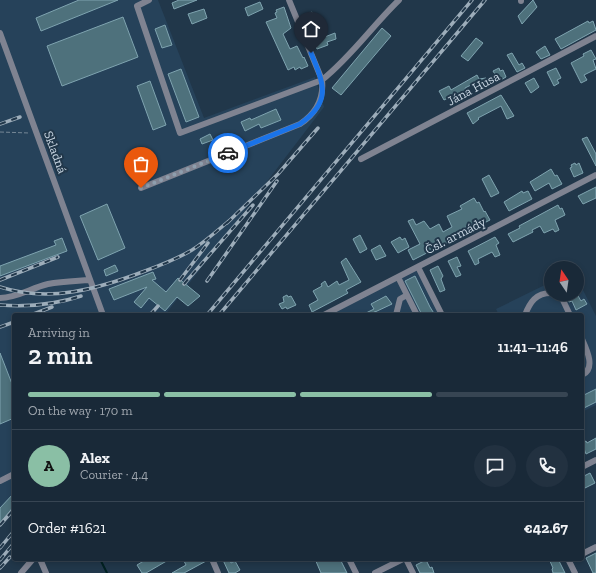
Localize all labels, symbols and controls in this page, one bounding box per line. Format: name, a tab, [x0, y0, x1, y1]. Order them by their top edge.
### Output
pin	[294, 12, 328, 53]
icon: home	[300, 18, 322, 40]
street label: Jána Husa	[444, 68, 503, 109]
street label: Skladná	[41, 129, 70, 176]
courier	[208, 133, 248, 173]
icon: car	[217, 142, 239, 164]
pin	[124, 147, 158, 188]
icon: bag	[130, 153, 152, 175]
street label: Čsl. armády	[422, 214, 488, 257]
north arrow	[544, 261, 584, 301]
map controls	[544, 261, 584, 301]
text: Arriving in	[28, 325, 90, 340]
text: 11:41–11:46	[497, 338, 568, 356]
text: 2 min	[28, 339, 92, 371]
text: On the way · 170 m	[28, 403, 132, 418]
button: chat	[474, 445, 516, 487]
button: phone	[526, 445, 568, 487]
text: Alex	[80, 449, 110, 467]
text: A	[44, 457, 54, 475]
text: Courier · 4.4	[80, 467, 148, 482]
text: Order #1621	[28, 519, 106, 537]
text: €42.67	[524, 519, 568, 537]

